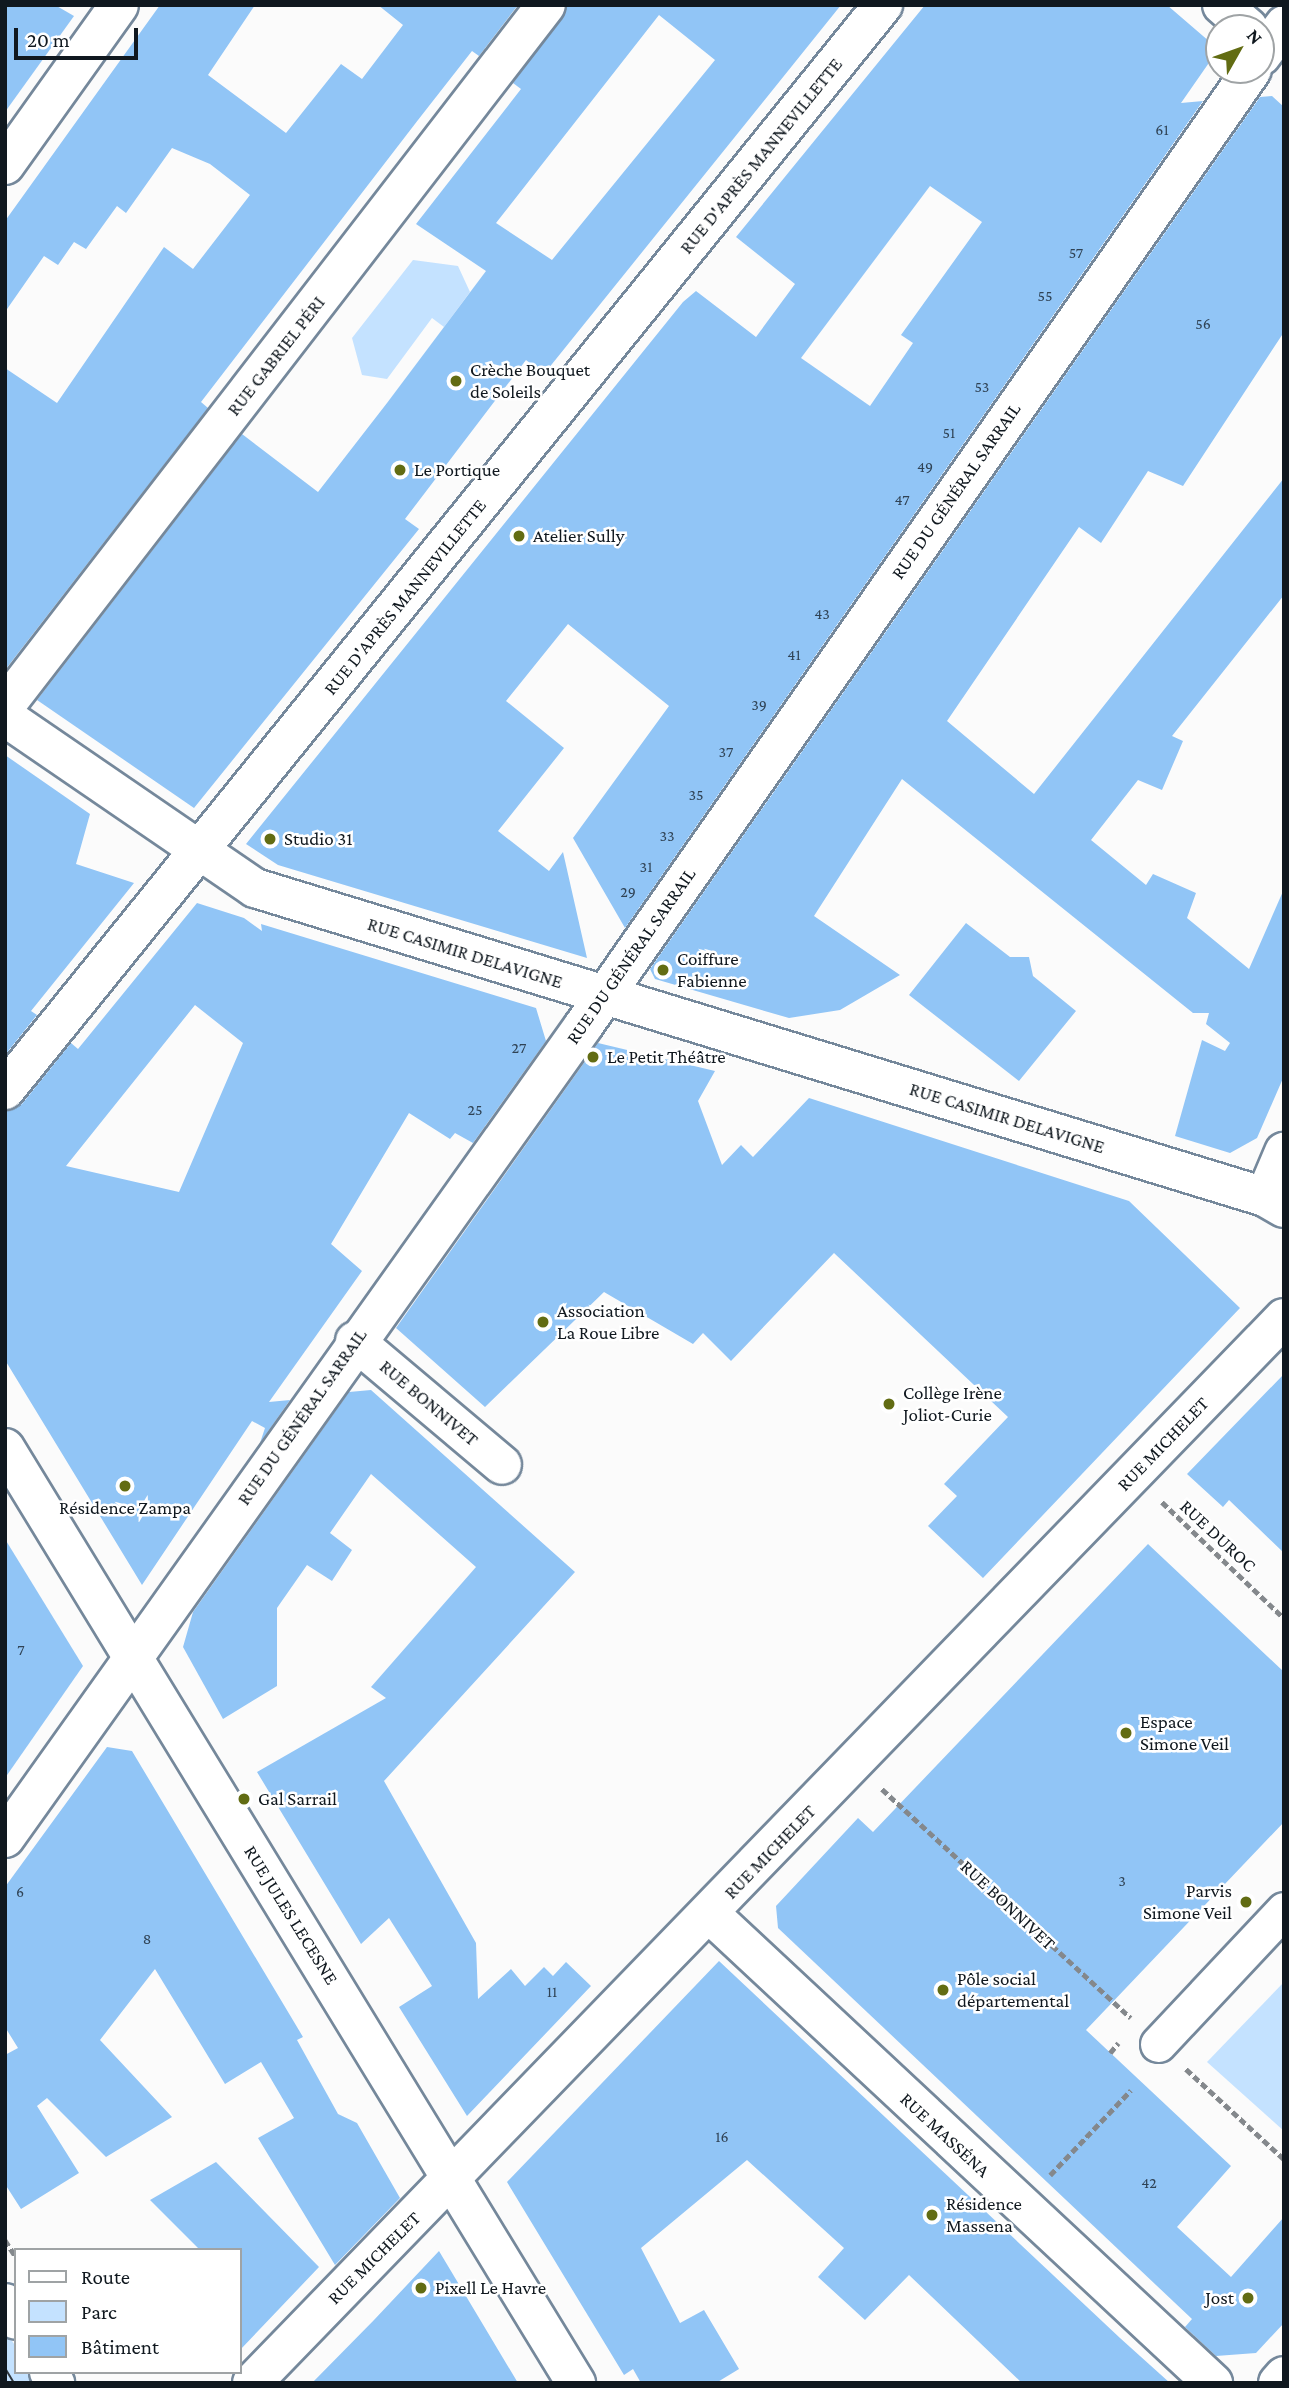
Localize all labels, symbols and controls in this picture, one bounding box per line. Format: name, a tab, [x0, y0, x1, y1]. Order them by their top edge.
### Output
scale bar	[18, 14, 142, 58]
north arrow	[1205, 14, 1275, 84]
text: N	[1243, 25, 1267, 48]
text: 20 m	[27, 28, 70, 52]
street label: RUE D'APRÈS MANNEVILLETTE	[675, 53, 847, 259]
house number: 61	[1155, 120, 1169, 140]
house number: 57	[1069, 243, 1083, 263]
house number: 55	[1038, 286, 1052, 306]
street label: RUE GABRIEL PÉRI	[222, 292, 330, 420]
house number: 56	[1195, 314, 1211, 334]
place label: Crèche Bouquet de Soleils	[470, 359, 590, 403]
marker: Crèche Bouquet de Soleils	[448, 373, 464, 389]
house number: 53	[975, 377, 989, 397]
street label: RUE DU GÉNÉRAL SARRAIL	[886, 398, 1026, 584]
house number: 51	[943, 423, 955, 443]
house number: 49	[917, 457, 933, 477]
place label: Le Portique	[414, 459, 500, 481]
marker: Le Portique	[392, 462, 408, 478]
house number: 47	[894, 490, 910, 510]
street label: RUE D'APRÈS MANNEVILLETTE	[319, 494, 491, 700]
place label: Atelier Sully	[533, 525, 624, 547]
marker: Atelier Sully	[511, 528, 527, 544]
house number: 43	[814, 604, 830, 624]
house number: 41	[787, 645, 801, 665]
house number: 39	[751, 695, 767, 715]
house number: 37	[719, 742, 733, 762]
house number: 35	[688, 785, 704, 805]
house number: 33	[659, 826, 675, 846]
place label: Studio 31	[284, 828, 353, 850]
marker: Studio 31	[262, 831, 278, 847]
house number: 31	[640, 857, 652, 877]
street label: RUE DU GÉNÉRAL SARRAIL	[561, 863, 701, 1049]
house number: 29	[620, 882, 636, 902]
street label: RUE CASIMIR DELAVIGNE	[365, 912, 565, 994]
place label: Coiffure Fabienne	[677, 948, 747, 992]
marker: Coiffure Fabienne	[655, 962, 671, 978]
house number: 27	[512, 1038, 526, 1058]
place label: Le Petit Théâtre	[607, 1046, 726, 1068]
marker: Le Petit Théâtre	[585, 1049, 601, 1065]
street label: RUE CASIMIR DELAVIGNE	[907, 1077, 1107, 1159]
house number: 25	[467, 1100, 483, 1120]
place label: Association La Roue Libre	[557, 1300, 659, 1344]
marker: Association La Roue Libre	[535, 1314, 551, 1330]
street label: RUE DU GÉNÉRAL SARRAIL	[232, 1324, 372, 1510]
street label: RUE BONNIVET	[375, 1355, 483, 1451]
place label: Collège Irène Joliot-Curie	[903, 1382, 1002, 1426]
street label: RUE MICHELET	[1112, 1392, 1214, 1496]
marker: Collège Irène Joliot-Curie	[881, 1396, 897, 1412]
marker: Résidence Zampa	[117, 1478, 133, 1494]
street label: RUE DUROC	[1175, 1495, 1261, 1577]
place label: Résidence Zampa	[59, 1497, 191, 1519]
house number: 7	[17, 1640, 25, 1660]
place label: Espace Simone Veil	[1140, 1711, 1229, 1755]
marker: Espace Simone Veil	[1118, 1725, 1134, 1741]
place label: Gal Sarrail	[258, 1788, 337, 1810]
marker: Gal Sarrail	[236, 1791, 252, 1807]
street label: RUE MICHELET	[719, 1800, 821, 1904]
street label: RUE JULES LECESNE	[239, 1841, 343, 1989]
street label: RUE BONNIVET	[956, 1855, 1060, 1955]
house number: 3	[1118, 1871, 1126, 1891]
place label: Parvis Simone Veil	[1143, 1880, 1232, 1924]
house number: 6	[16, 1882, 24, 1902]
marker: Parvis Simone Veil	[1238, 1894, 1254, 1910]
house number: 8	[143, 1929, 151, 1949]
place label: Pôle social départemental	[957, 1968, 1069, 2012]
house number: 11	[547, 1982, 557, 2002]
marker: Pôle social départemental	[935, 1982, 951, 1998]
street label: RUE MASSÉNA	[895, 2088, 995, 2182]
house number: 16	[715, 2127, 729, 2147]
house number: 42	[1141, 2173, 1157, 2193]
place label: Résidence Massena	[946, 2193, 1022, 2237]
street label: RUE MICHELET	[323, 2207, 425, 2309]
marker: Résidence Massena	[924, 2207, 940, 2223]
legend	[14, 2248, 242, 2374]
text: Route	[81, 2265, 130, 2289]
place label: Pixell Le Havre	[435, 2277, 546, 2299]
marker: Pixell Le Havre	[413, 2280, 429, 2296]
place label: Jost	[1205, 2287, 1234, 2309]
marker: Jost	[1240, 2290, 1256, 2306]
text: Parc	[81, 2300, 117, 2324]
text: Bâtiment	[81, 2335, 159, 2359]

